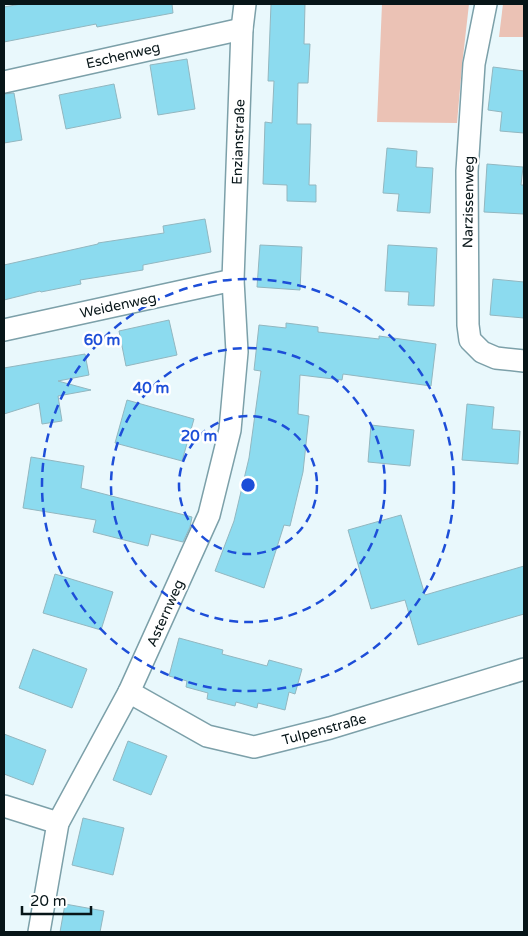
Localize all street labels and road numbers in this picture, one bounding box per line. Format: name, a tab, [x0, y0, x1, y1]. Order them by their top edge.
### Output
street label: Eschenweg	[84, 39, 162, 72]
street label: Enzianstraße	[229, 99, 248, 185]
street label: Narzissenweg	[459, 156, 478, 248]
street label: Weidenweg	[78, 289, 158, 322]
street label: Asternweg	[143, 577, 188, 649]
street label: Tulpenstraße	[280, 710, 368, 749]

